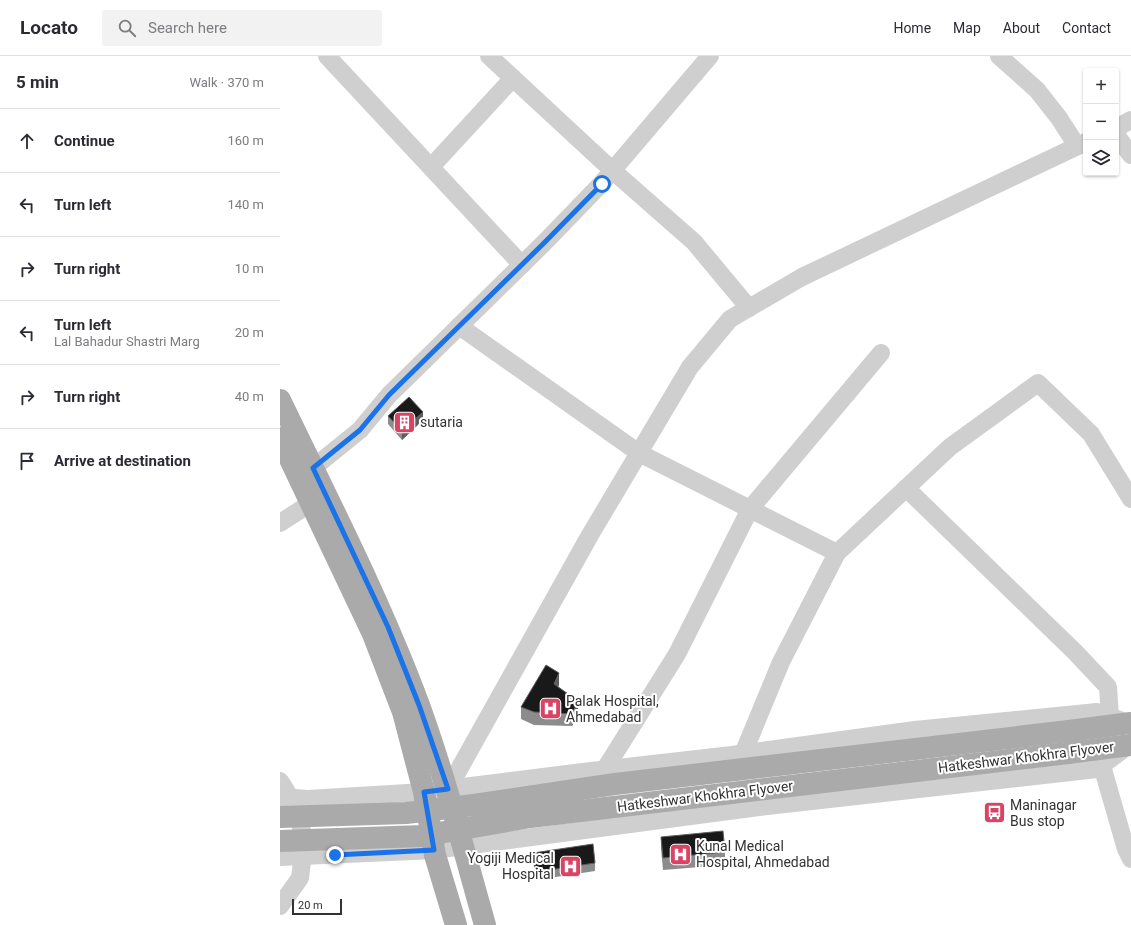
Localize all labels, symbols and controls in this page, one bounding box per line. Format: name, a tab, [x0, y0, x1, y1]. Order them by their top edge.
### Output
search box	[102, 10, 382, 46]
text: Locato	[20, 16, 78, 39]
icon: search	[116, 17, 138, 39]
text: Search here	[148, 19, 227, 37]
text: Home	[893, 20, 931, 36]
text: Map	[953, 20, 981, 36]
text: About	[1003, 20, 1040, 36]
text: Contact	[1062, 20, 1111, 36]
map controls	[1083, 68, 1119, 176]
button: +	[1083, 68, 1119, 104]
text: 5 min	[16, 72, 59, 92]
text: Walk · 370 m	[189, 75, 264, 90]
button: −	[1083, 104, 1119, 140]
icon: ahead	[16, 130, 38, 152]
text: Continue	[54, 132, 115, 150]
text: 160 m	[227, 133, 264, 148]
button: layers	[1083, 140, 1119, 176]
route start	[593, 175, 611, 193]
icon: left	[16, 194, 38, 216]
text: Turn left	[54, 196, 111, 214]
text: 140 m	[227, 197, 264, 212]
icon: right	[16, 258, 38, 280]
text: Turn right	[54, 260, 120, 278]
text: 10 m	[235, 261, 264, 276]
text: Turn left	[54, 316, 111, 334]
icon: left	[16, 322, 38, 344]
text: 20 m	[235, 325, 264, 340]
text: Lal Bahadur Shastri Marg	[54, 334, 200, 349]
icon: right	[16, 386, 38, 408]
text: Turn right	[54, 388, 120, 406]
text: 40 m	[235, 389, 264, 404]
building icon: sutaria	[392, 409, 418, 435]
place label: sutaria	[420, 414, 463, 430]
icon: arrive	[16, 450, 38, 472]
text: Arrive at destination	[54, 452, 191, 470]
place label: Palak Hospital, Ahmedabad	[566, 693, 659, 725]
hospital icon: Palak Hospital, Ahmedabad	[538, 696, 564, 722]
street label: Hatkeshwar Khokhra Flyover	[937, 738, 1115, 776]
street label: Hatkeshwar Khokhra Flyover	[616, 777, 794, 815]
place label: Maninagar Bus stop	[1010, 797, 1077, 829]
bus stop icon: Maninagar Bus stop	[981, 800, 1007, 826]
place label: Kunal Medical Hospital, Ahmedabad	[696, 838, 830, 870]
hospital icon: Kunal Medical Hospital, Ahmedabad	[667, 841, 693, 867]
route end	[326, 846, 344, 864]
place label: Yogiji Medical Hospital	[467, 850, 554, 882]
hospital icon: Yogiji Medical Hospital	[557, 853, 583, 879]
scale bar	[292, 897, 342, 916]
text: 20 m	[298, 899, 323, 912]

